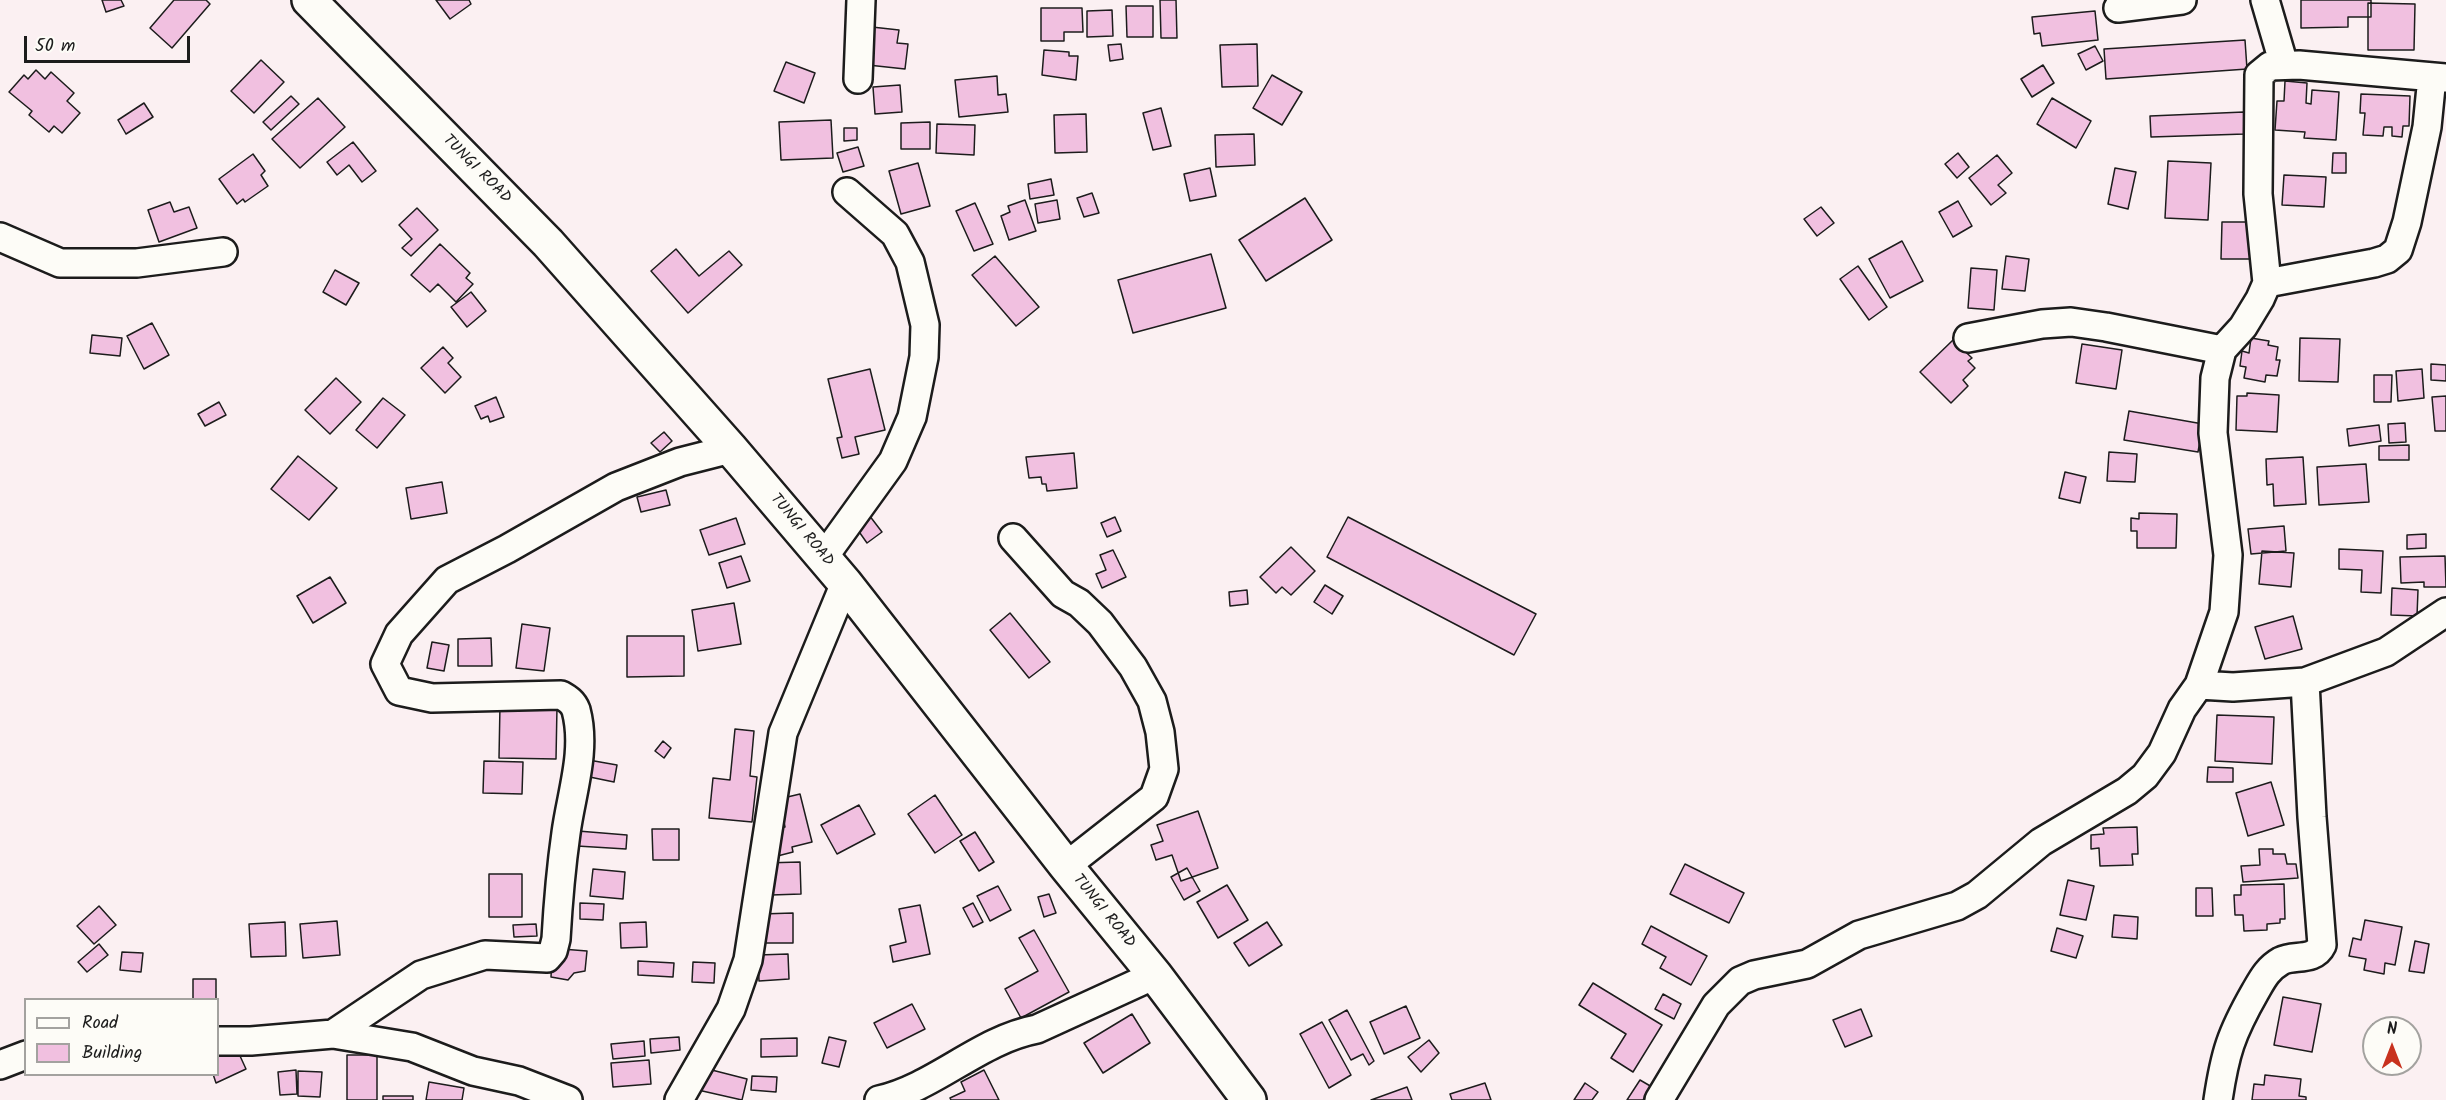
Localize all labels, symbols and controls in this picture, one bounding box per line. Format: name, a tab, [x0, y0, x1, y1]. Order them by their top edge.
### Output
scale bar	[27, 24, 194, 62]
text: 50 m	[35, 32, 75, 61]
street label: TUNGI ROAD	[438, 132, 514, 208]
street label: TUNGI ROAD	[765, 491, 837, 571]
street label: TUNGI ROAD	[1067, 871, 1139, 953]
legend	[24, 998, 219, 1076]
text: Road	[82, 1009, 118, 1038]
north arrow	[2362, 1016, 2422, 1076]
text: N	[2387, 1017, 2397, 1042]
text: Building	[82, 1039, 142, 1068]

